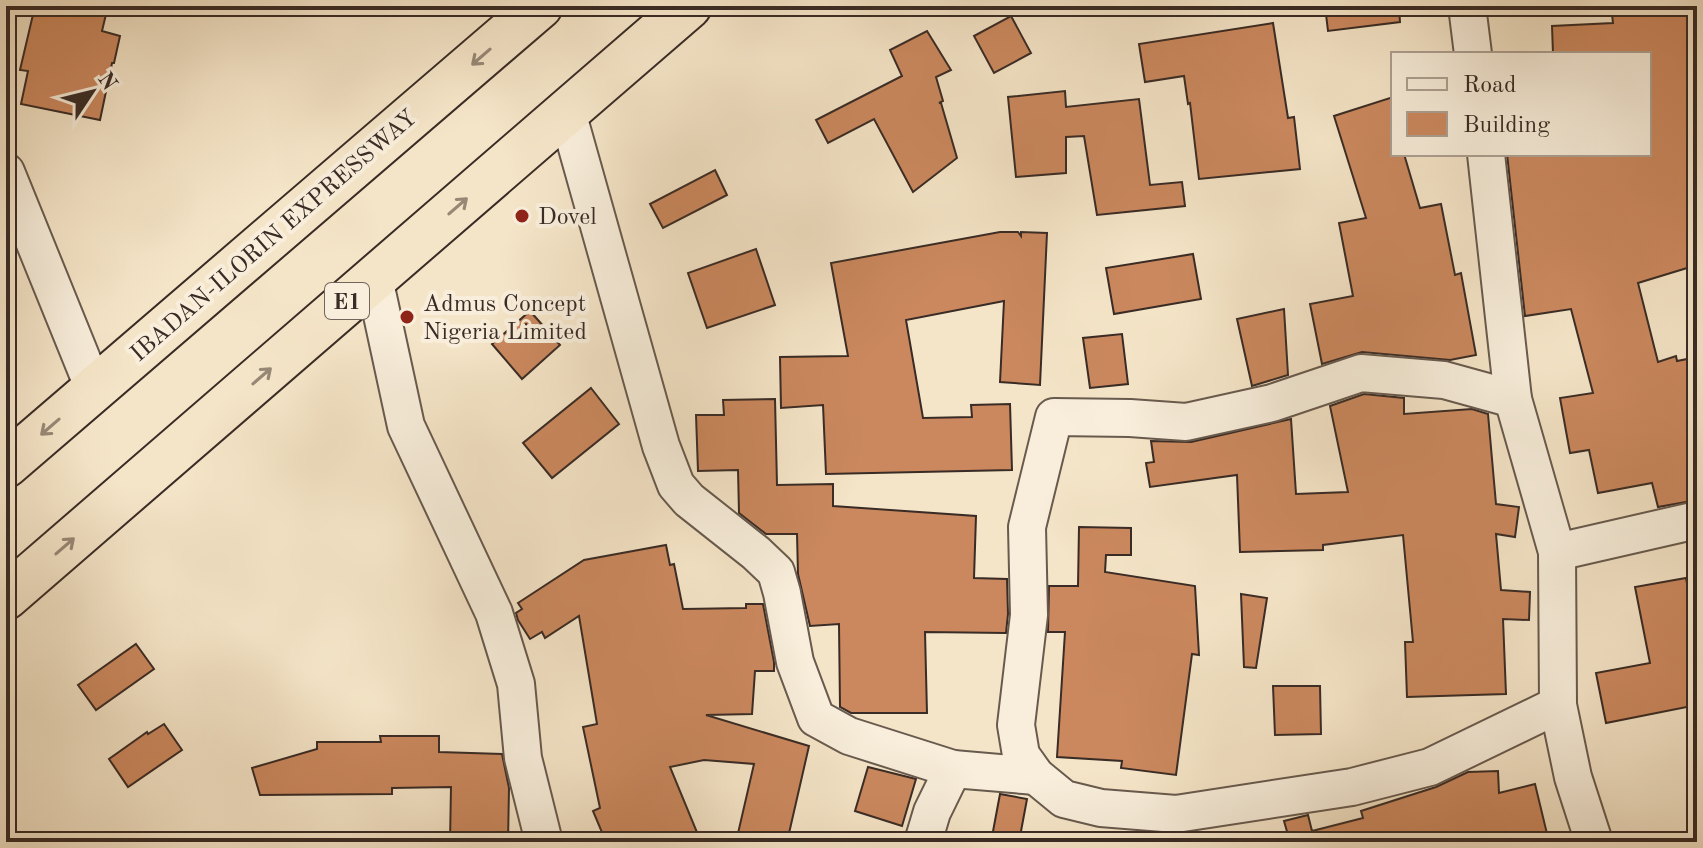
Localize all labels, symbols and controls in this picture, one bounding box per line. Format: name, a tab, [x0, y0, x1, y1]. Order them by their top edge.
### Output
one-way arrow	[472, 48, 492, 66]
north arrow	[52, 52, 132, 132]
legend	[1391, 52, 1651, 156]
text: N	[93, 68, 121, 95]
text: Road	[1463, 74, 1516, 98]
street label: IBADAN-ILORIN EXPRESSWAY	[127, 106, 422, 367]
text: Building	[1463, 114, 1550, 138]
one-way arrow	[448, 197, 468, 215]
place label: Dovel	[538, 206, 597, 230]
marker: Dovel	[513, 207, 531, 225]
road number: E1	[325, 283, 369, 319]
place label: Admus Concept Nigeria Limited	[423, 293, 587, 345]
marker: Admus Concept Nigeria Limited	[398, 308, 416, 326]
one-way arrow	[251, 367, 271, 385]
one-way arrow	[41, 418, 61, 436]
one-way arrow	[54, 537, 75, 555]

